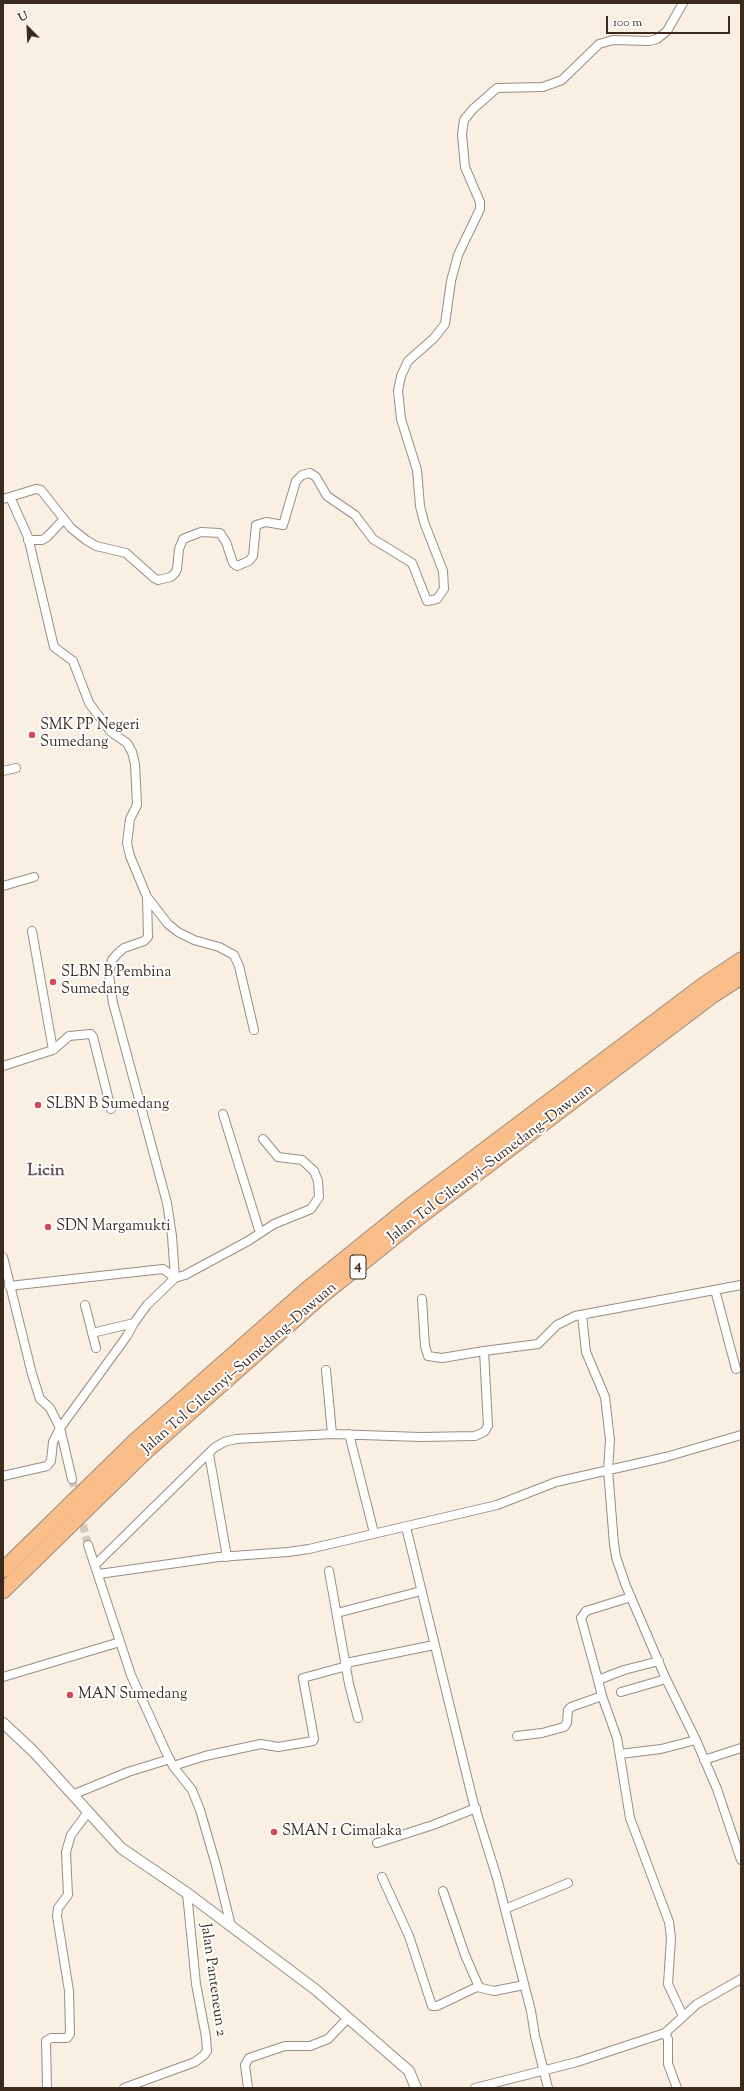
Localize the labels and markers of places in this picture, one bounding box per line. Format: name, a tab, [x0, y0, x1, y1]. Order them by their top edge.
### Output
place label: SMK PP Negeri Sumedang	[40, 717, 140, 752]
marker: SMK PP Negeri Sumedang	[27, 730, 37, 740]
place label: SLBN B Pembina Sumedang	[61, 964, 171, 999]
marker: SLBN B Pembina Sumedang	[48, 977, 58, 987]
place label: SLBN B Sumedang	[46, 1096, 169, 1114]
marker: SLBN B Sumedang	[33, 1100, 43, 1110]
place label: SDN Margamukti	[56, 1218, 170, 1236]
marker: SDN Margamukti	[43, 1222, 53, 1232]
place label: MAN Sumedang	[78, 1686, 187, 1704]
marker: MAN Sumedang	[65, 1690, 75, 1700]
place label: SMAN 1 Cimalaka	[282, 1823, 402, 1841]
marker: SMAN 1 Cimalaka	[269, 1827, 279, 1837]

